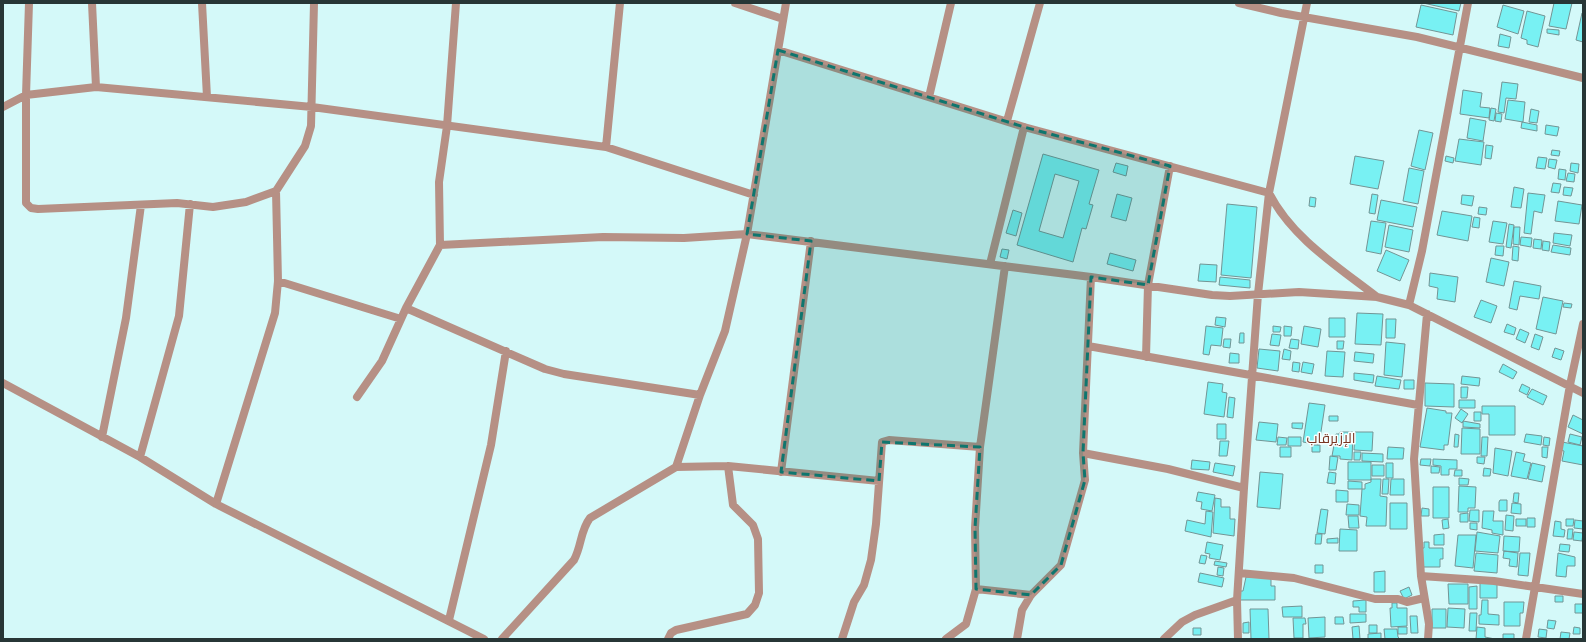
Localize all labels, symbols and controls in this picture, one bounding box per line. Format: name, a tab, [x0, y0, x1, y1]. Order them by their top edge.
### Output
district label: الإزيرقاب	[1306, 431, 1356, 448]

